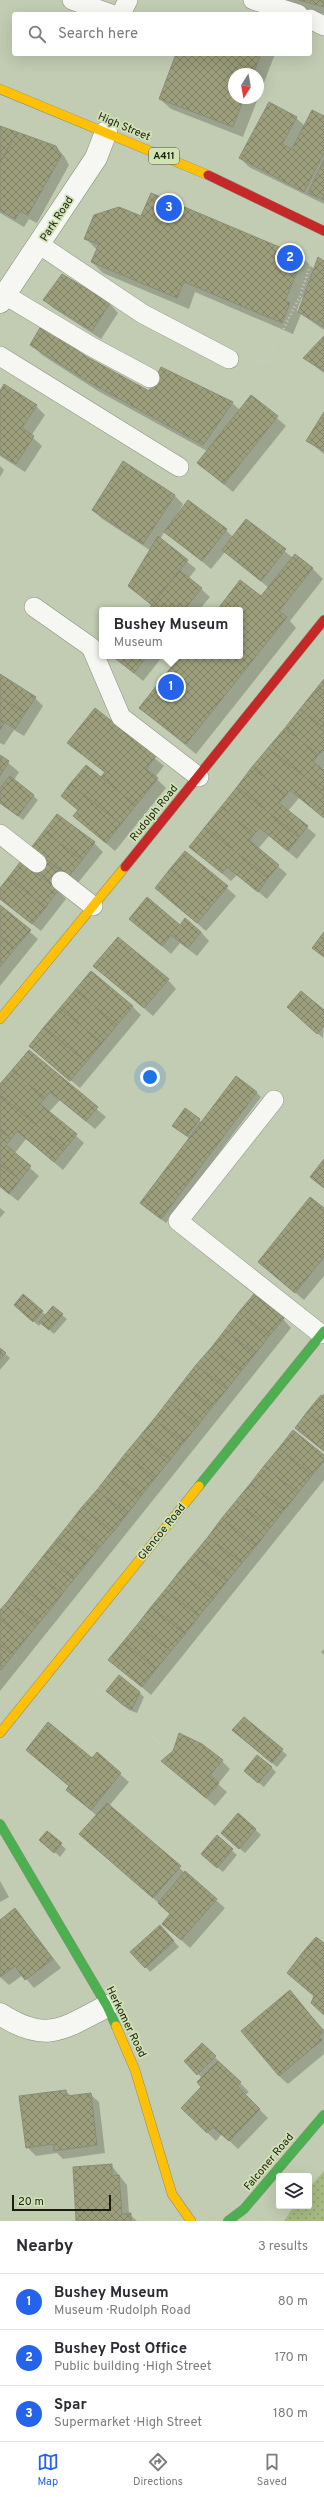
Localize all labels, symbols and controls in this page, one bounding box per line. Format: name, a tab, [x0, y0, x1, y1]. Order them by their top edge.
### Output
search box	[12, 12, 312, 56]
icon: search	[26, 23, 48, 45]
text: Search here	[58, 25, 138, 44]
north arrow	[228, 68, 264, 104]
street label: High Street	[96, 110, 152, 144]
road number: A411	[149, 148, 179, 164]
pin: 3	[156, 193, 182, 223]
street label: Park Road	[37, 194, 77, 244]
pin: 2	[277, 243, 303, 273]
popup	[99, 607, 243, 659]
text: Bushey Museum	[114, 616, 228, 635]
text: Museum	[114, 635, 163, 651]
pin: 1	[158, 672, 184, 702]
street label: Rudolph Road	[127, 782, 181, 844]
your location	[140, 1067, 160, 1087]
street label: Glencoe Road	[135, 1501, 189, 1563]
street label: Herkomer Road	[103, 1984, 149, 2060]
street label: Falconer Road	[241, 2131, 297, 2193]
map controls	[276, 2173, 312, 2209]
button: layers	[276, 2173, 312, 2209]
scale bar	[12, 2193, 111, 2212]
text: 20 m	[18, 2195, 44, 2209]
text: Nearby	[16, 2236, 73, 2258]
text: 3 results	[258, 2239, 308, 2255]
text: Bushey Museum	[54, 2284, 169, 2303]
text: 1	[26, 2294, 32, 2310]
text: 80 m	[278, 2294, 308, 2310]
text: Museum · Rudolph Road	[54, 2303, 191, 2319]
text: Bushey Post Office	[54, 2340, 187, 2359]
text: 2	[25, 2350, 33, 2366]
text: 170 m	[274, 2350, 308, 2366]
text: Public building · High Street	[54, 2359, 212, 2375]
text: Spar	[54, 2396, 87, 2415]
text: 3	[25, 2406, 33, 2422]
text: 180 m	[273, 2406, 308, 2422]
text: Supermarket · High Street	[54, 2415, 202, 2431]
tab: Map	[37, 2451, 59, 2489]
tab: Directions	[133, 2451, 183, 2489]
tab: Saved	[257, 2451, 287, 2489]

